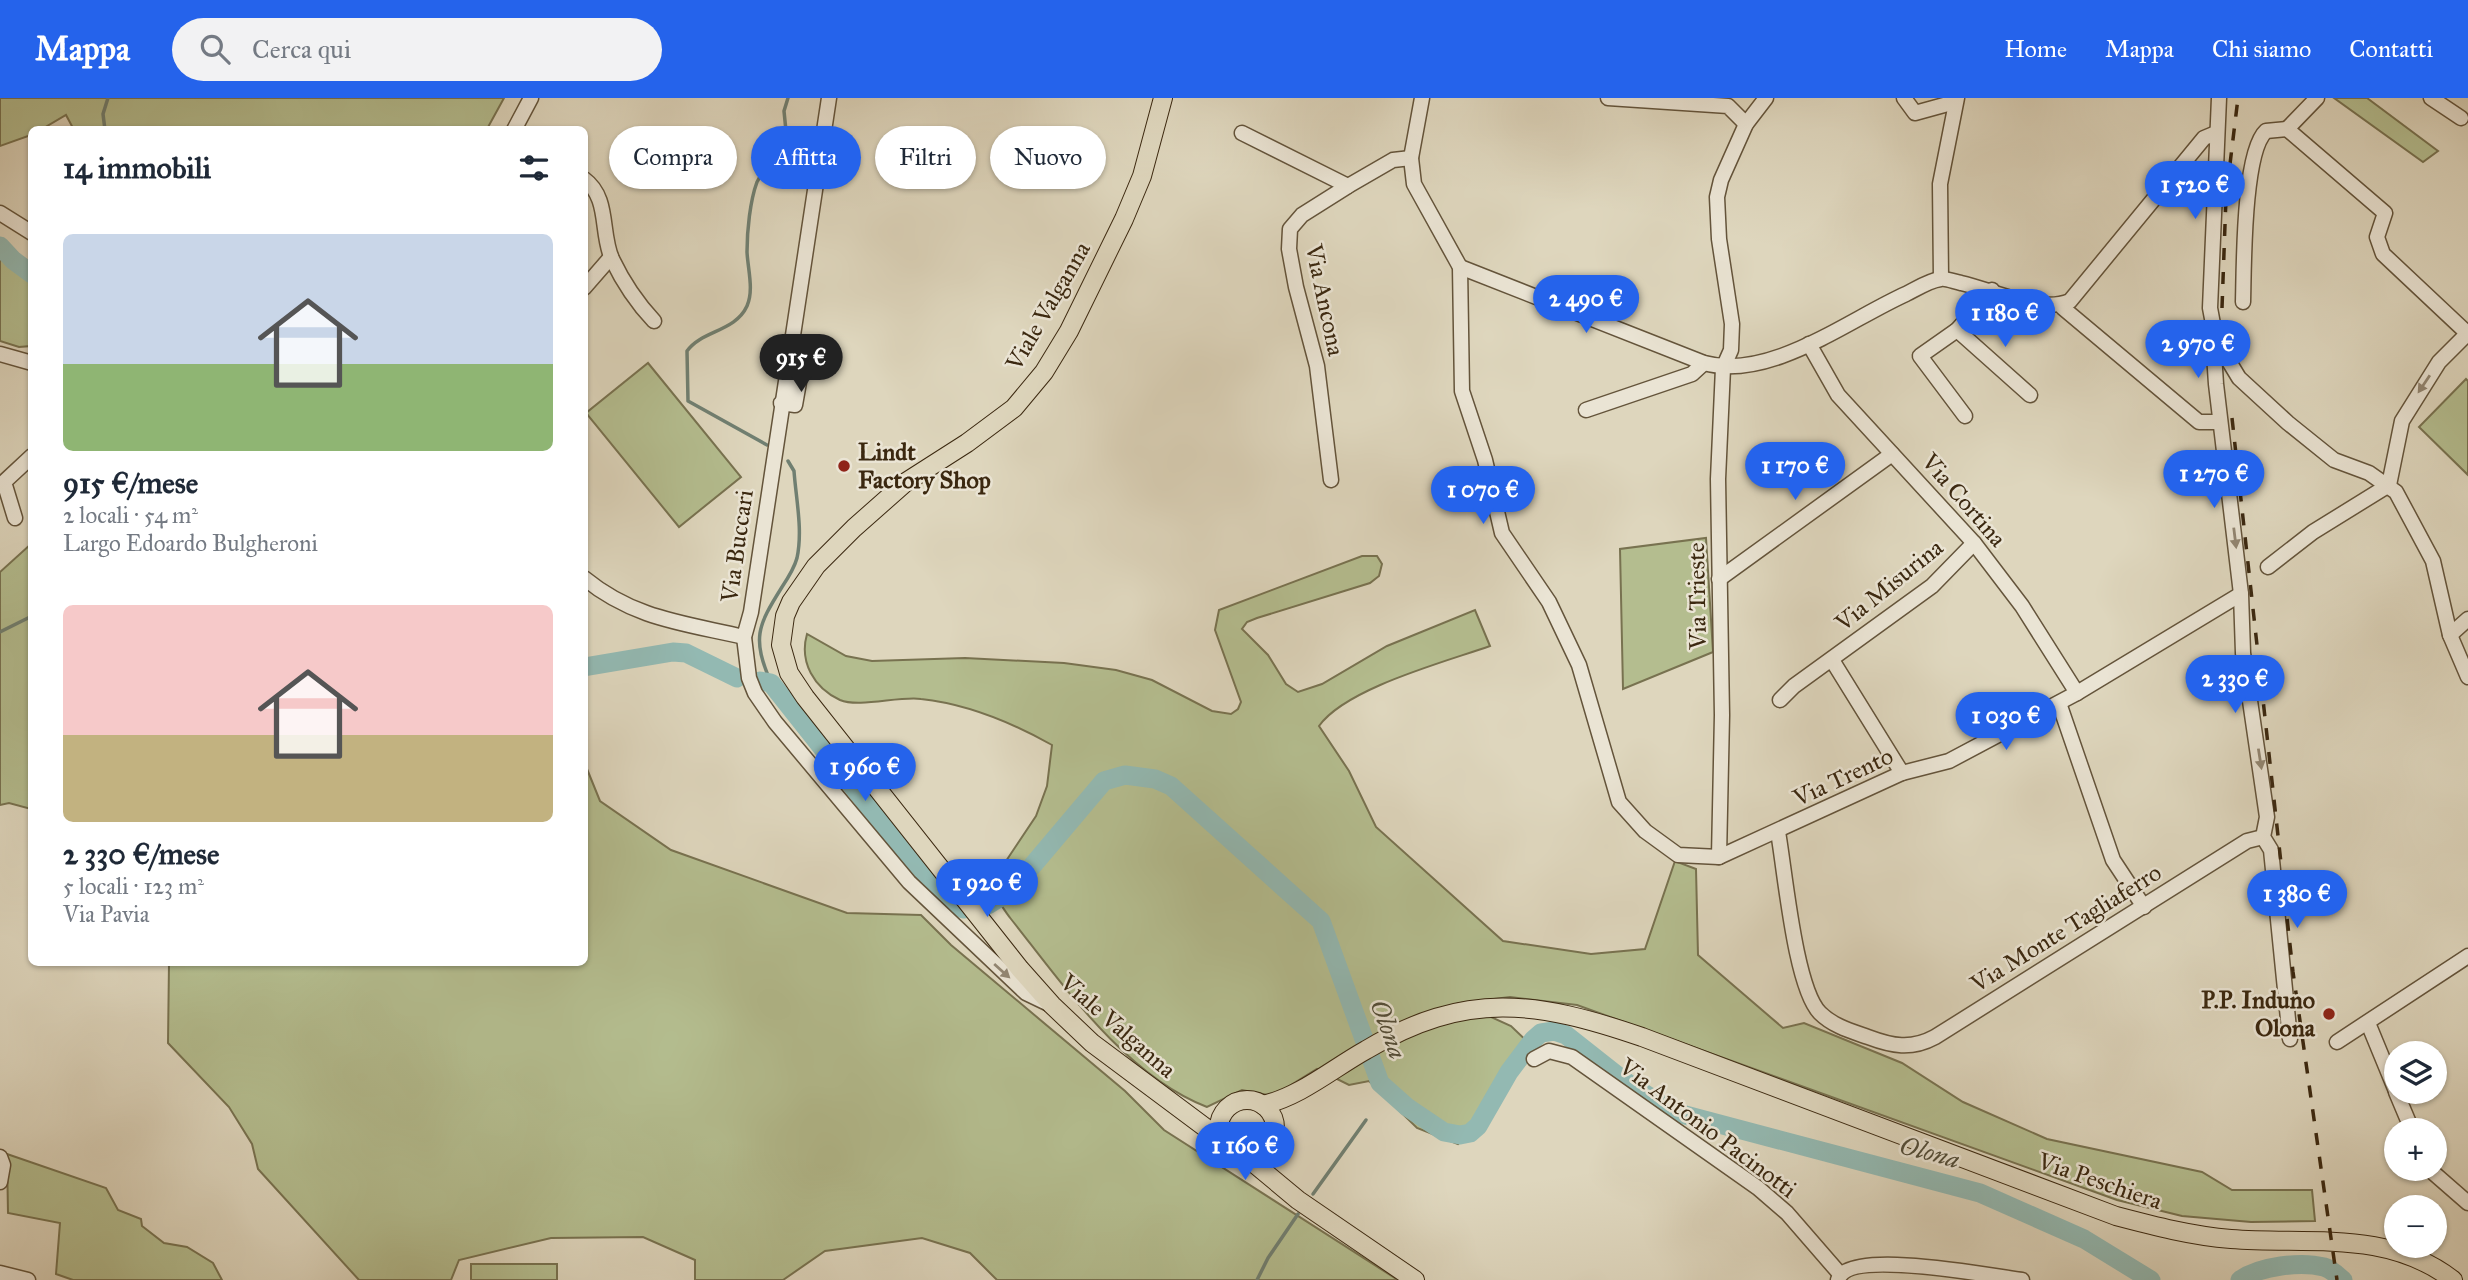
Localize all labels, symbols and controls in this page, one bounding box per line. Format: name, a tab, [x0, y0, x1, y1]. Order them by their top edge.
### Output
search box	[172, 18, 662, 81]
text: Mappa	[35, 29, 130, 69]
icon: search	[196, 30, 234, 68]
text: Cerca qui	[252, 33, 351, 65]
text: Home	[2004, 34, 2067, 64]
text: Mappa	[2105, 34, 2174, 64]
text: Chi siamo	[2212, 34, 2311, 64]
text: Contatti	[2349, 34, 2433, 64]
chip: Compra	[609, 126, 737, 189]
chip: Affitta	[751, 126, 861, 189]
chip: Filtri	[875, 126, 976, 189]
chip: Nuovo	[990, 126, 1106, 189]
icon: filters	[515, 149, 553, 187]
text: 14 immobili	[63, 150, 211, 186]
pin: 1 520 €	[2130, 162, 2260, 221]
text: 1 520 €	[2161, 170, 2229, 198]
street label: Viale Valganna	[999, 235, 1097, 377]
street label: Via Ancona	[1298, 241, 1352, 359]
pin: 2 490 €	[1521, 275, 1651, 335]
icon: home	[245, 280, 371, 406]
text: 2 490 €	[1549, 284, 1623, 312]
pin: 1 180 €	[1940, 289, 2070, 349]
text: 1 180 €	[1971, 298, 2039, 326]
pin: 2 970 €	[2133, 320, 2263, 380]
text: 2 970 €	[2161, 329, 2235, 357]
pin: 915 €	[752, 334, 850, 394]
text: 915 €	[776, 343, 826, 371]
one-way arrow	[2417, 374, 2430, 394]
place label: Lindt Factory Shop	[858, 437, 991, 495]
pin: 1 170 €	[1730, 442, 1860, 502]
street label: Via Cortina	[1915, 446, 2013, 554]
pin: 1 270 €	[2149, 450, 2279, 510]
text: 1 170 €	[1761, 451, 1829, 479]
marker: Lindt Factory Shop	[836, 458, 852, 474]
text: 1 270 €	[2179, 459, 2249, 487]
text: 915 €/mese	[63, 465, 198, 501]
pin: 1 070 €	[1418, 466, 1548, 526]
text: 1 070 €	[1447, 475, 1519, 503]
street label: Via Buccari	[714, 487, 760, 605]
text: 2 locali · 54 m²	[63, 501, 198, 529]
one-way arrow	[2229, 527, 2240, 549]
text: Largo Edoardo Bulgheroni	[63, 529, 318, 557]
street label: Via Misurina	[1828, 532, 1950, 638]
street label: Via Trieste	[1681, 542, 1713, 651]
icon: home	[245, 651, 371, 777]
pin: 2 330 €	[2170, 656, 2300, 715]
text: 2 330 €	[2202, 664, 2268, 692]
pin: 1 030 €	[1941, 692, 2071, 752]
text: 1 030 €	[1972, 701, 2040, 729]
street label: Via Trento	[1787, 741, 1898, 814]
pin: 1 960 €	[800, 744, 930, 803]
one-way arrow	[2255, 748, 2266, 770]
text: 1 960 €	[830, 752, 900, 780]
text: 2 330 €/mese	[63, 836, 219, 872]
street label: Via Monte Tagliaferro	[1964, 857, 2167, 999]
pin: 1 920 €	[922, 860, 1052, 919]
text: 1 920 €	[952, 868, 1022, 896]
pin: 1 380 €	[2232, 870, 2362, 930]
text: 5 locali · 123 m²	[63, 872, 204, 900]
text: 1 380 €	[2263, 879, 2331, 907]
text: Via Pavia	[63, 900, 149, 928]
one-way arrow	[993, 963, 1010, 978]
street label: Viale Valganna	[1053, 967, 1183, 1085]
place label: P.P. Induno Olona	[2201, 985, 2316, 1043]
water label: Olona	[1364, 995, 1414, 1063]
marker: P.P. Induno Olona	[2321, 1006, 2337, 1022]
map controls	[2384, 1041, 2447, 1258]
button: layers	[2384, 1041, 2447, 1104]
street label: Via Antonio Pacinotti	[1613, 1051, 1803, 1205]
button: +	[2384, 1118, 2447, 1181]
pin: 1 160 €	[1180, 1122, 1310, 1182]
water label: Olona	[1896, 1129, 1964, 1175]
text: 1 160 €	[1211, 1131, 1279, 1159]
street label: Via Peschiera	[2033, 1145, 2167, 1217]
button: −	[2384, 1195, 2447, 1258]

